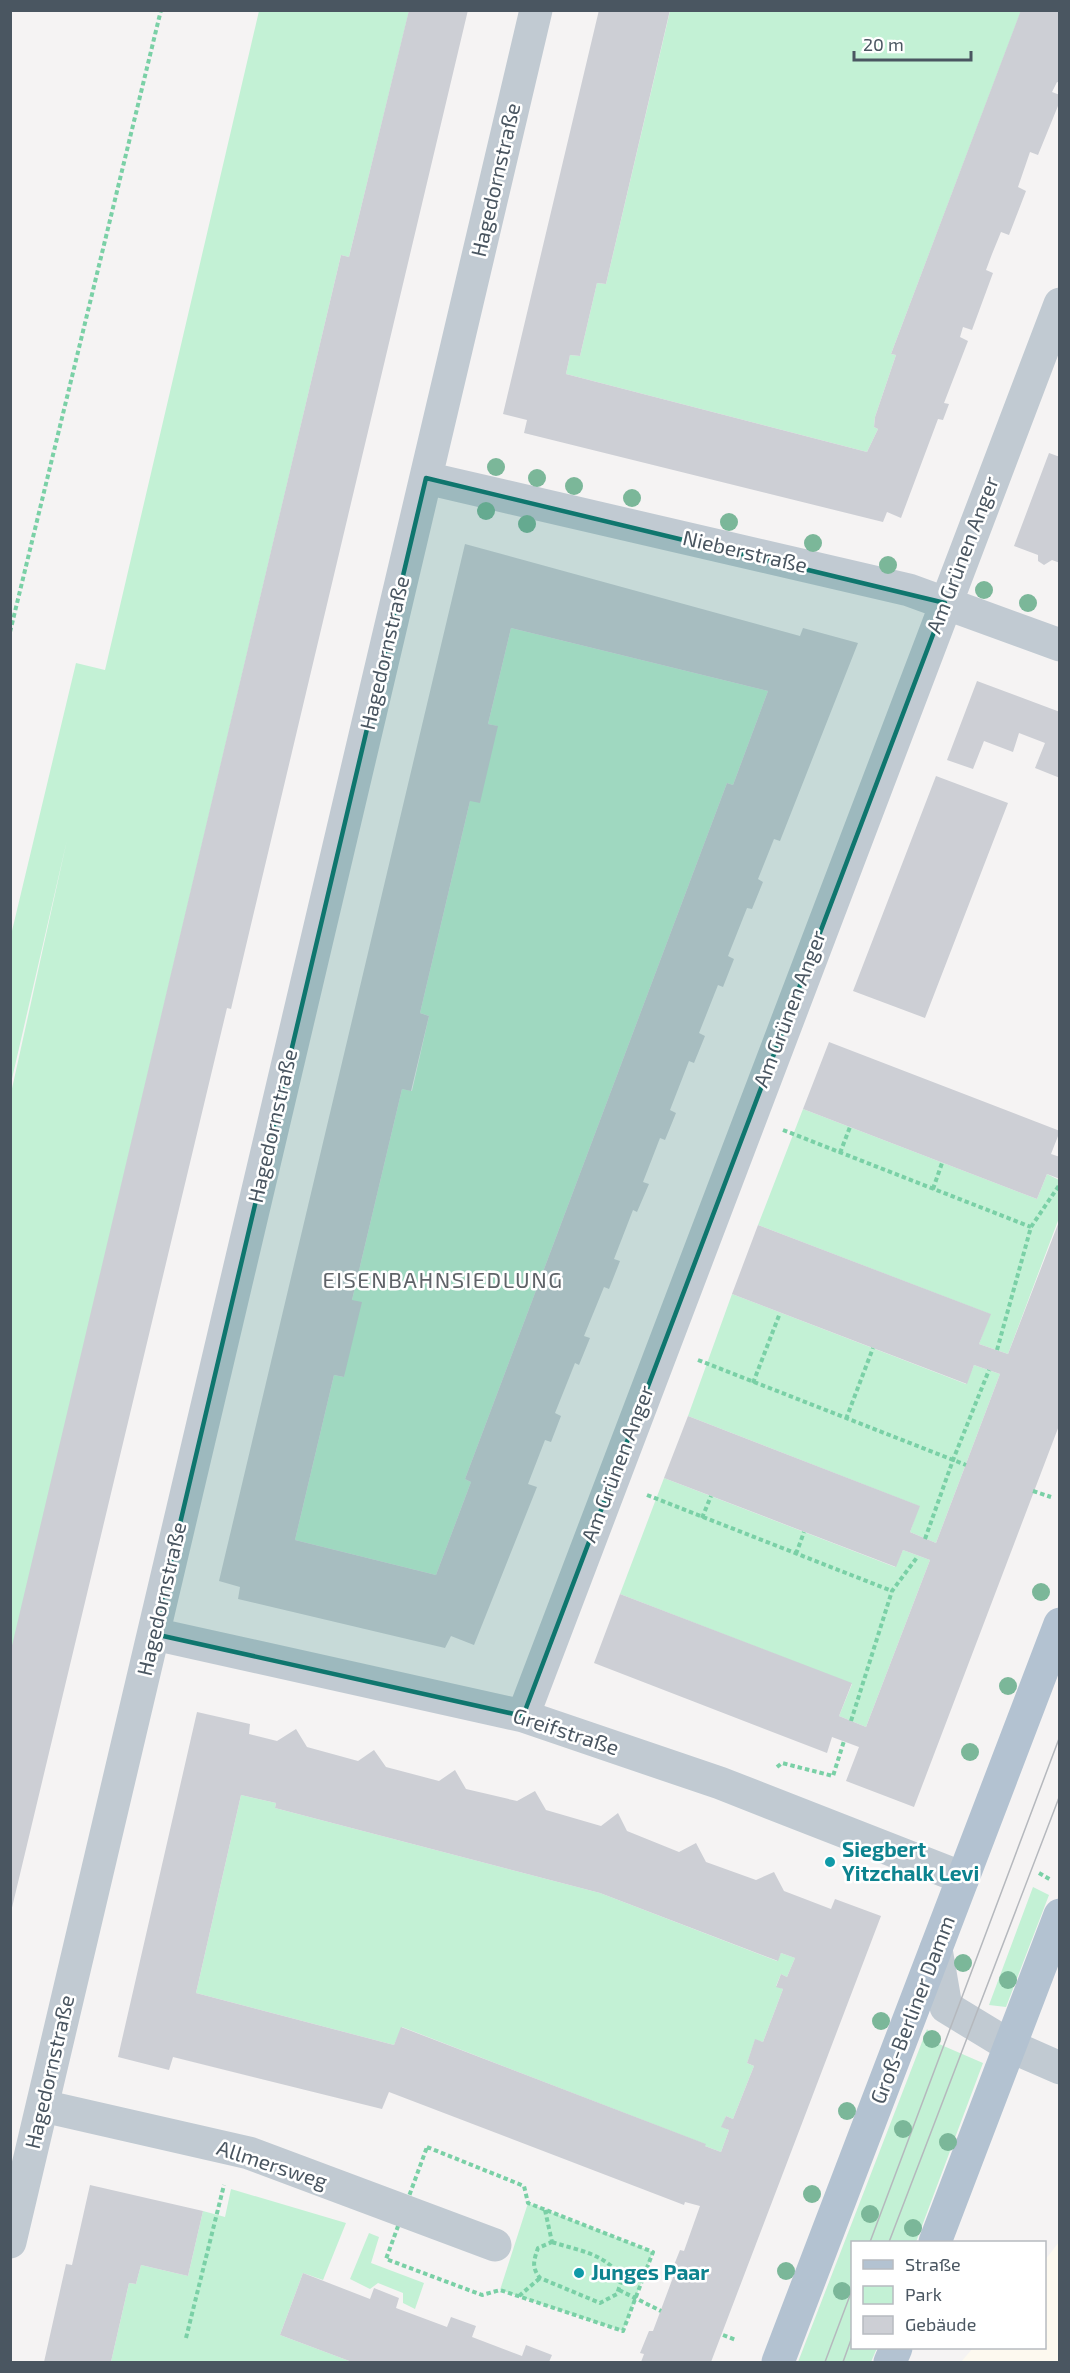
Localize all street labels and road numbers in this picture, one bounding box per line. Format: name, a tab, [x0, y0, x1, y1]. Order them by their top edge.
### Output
street label: Hagedornstraße	[465, 100, 524, 259]
street label: Am Grünen Anger	[920, 472, 1003, 637]
street label: Nieberstraße	[681, 524, 810, 577]
street label: Hagedornstraße	[354, 573, 413, 732]
street label: Am Grünen Anger	[747, 926, 830, 1091]
street label: Hagedornstraße	[242, 1046, 301, 1205]
street label: Am Grünen Anger	[575, 1381, 658, 1546]
street label: Hagedornstraße	[131, 1519, 190, 1678]
street label: Greifstraße	[510, 1702, 623, 1759]
street label: Groß-Berliner Damm	[864, 1912, 959, 2107]
street label: Hagedornstraße	[19, 1992, 78, 2151]
street label: Allmersweg	[214, 2134, 331, 2193]

